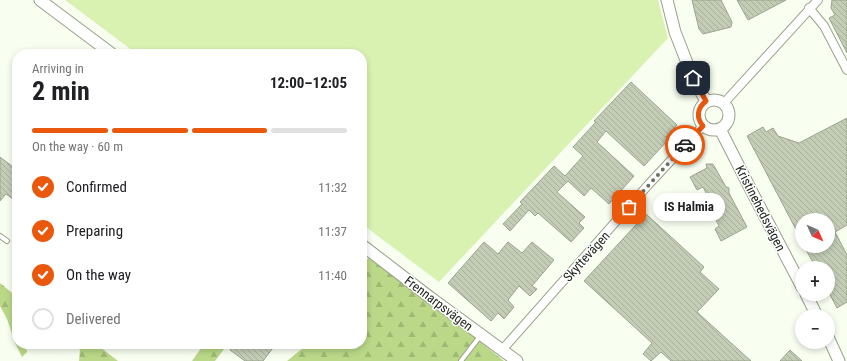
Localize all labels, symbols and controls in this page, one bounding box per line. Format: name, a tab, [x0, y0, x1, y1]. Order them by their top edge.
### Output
text: Arriving in	[32, 61, 84, 76]
pin	[676, 61, 710, 95]
icon: home	[682, 67, 704, 89]
text: 12:00–12:05	[270, 74, 347, 92]
text: 2 min	[32, 76, 90, 106]
courier	[665, 125, 705, 165]
icon: car	[674, 134, 696, 156]
text: On the way · 60 m	[32, 139, 123, 154]
street label: Kristinehedsvägen	[732, 163, 789, 254]
icon: check	[32, 176, 54, 198]
text: Confirmed	[66, 178, 127, 196]
text: 11:32	[318, 180, 347, 195]
pin	[612, 190, 646, 224]
callout: IS Halmia	[653, 193, 725, 221]
icon: bag	[618, 196, 640, 218]
text: IS Halmia	[664, 199, 714, 214]
north arrow	[795, 213, 835, 253]
map controls	[795, 213, 835, 349]
icon: check	[32, 220, 54, 242]
text: Preparing	[66, 222, 123, 240]
text: 11:37	[318, 224, 347, 239]
street label: Skyttevägen	[560, 228, 613, 284]
button: +	[795, 261, 835, 301]
icon: check	[32, 264, 54, 286]
text: On the way	[66, 266, 131, 284]
text: 11:40	[318, 268, 347, 283]
street label: Frennarpsvägen	[402, 273, 476, 334]
button: −	[795, 309, 835, 349]
text: Delivered	[66, 310, 121, 328]

